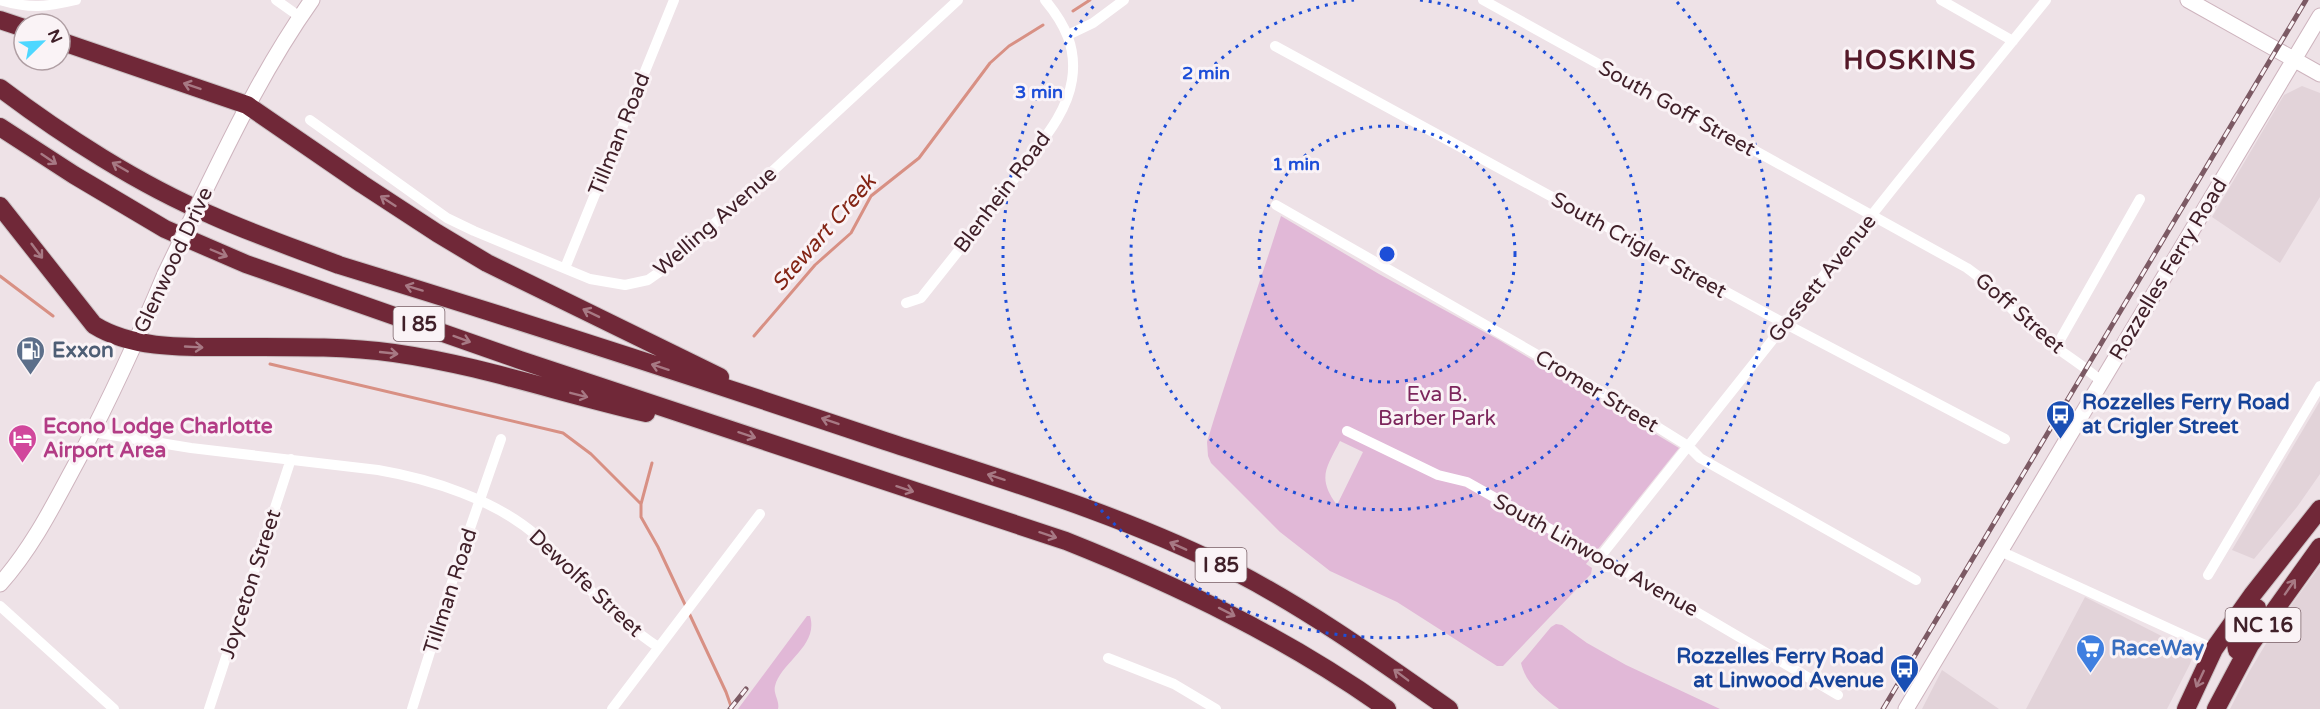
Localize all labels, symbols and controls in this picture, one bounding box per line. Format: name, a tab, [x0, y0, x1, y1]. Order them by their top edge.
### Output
north arrow	[12, 12, 72, 72]
text: N	[43, 26, 67, 46]
district label: HOSKINS	[1843, 44, 1977, 77]
street label: South Goff Street	[1594, 55, 1759, 162]
text: 2 min	[1182, 62, 1230, 84]
street label: Tillman Road	[583, 69, 655, 199]
one-way arrow	[182, 80, 201, 91]
text: 3 min	[1015, 81, 1063, 103]
street label: Blenhein Road	[949, 127, 1056, 258]
one-way arrow	[40, 153, 57, 165]
text: 1 min	[1272, 153, 1320, 175]
one-way arrow	[112, 161, 129, 173]
street label: Welling Avenue	[649, 161, 782, 282]
water label: Stewart Creek	[766, 168, 883, 296]
street label: Rozzelles Ferry Road	[2104, 174, 2233, 365]
street label: Glenwood Drive	[129, 183, 218, 337]
street label: South Crigler Street	[1547, 187, 1731, 304]
one-way arrow	[380, 195, 396, 207]
street label: Gossett Avenue	[1763, 209, 1882, 347]
one-way arrow	[31, 243, 44, 259]
centre of rings	[1377, 244, 1397, 264]
one-way arrow	[210, 248, 228, 259]
street label: Goff Street	[1970, 268, 2069, 359]
one-way arrow	[405, 282, 424, 293]
road number: I 85	[394, 307, 444, 341]
one-way arrow	[582, 307, 600, 319]
fuel station icon: Exxon	[15, 334, 47, 376]
one-way arrow	[453, 334, 471, 345]
place label: Exxon	[52, 338, 114, 363]
one-way arrow	[184, 341, 204, 352]
street label: Cromer Street	[1530, 345, 1663, 438]
one-way arrow	[379, 348, 398, 359]
one-way arrow	[651, 360, 670, 371]
park label: Eva B. Barber Park	[1378, 382, 1496, 431]
one-way arrow	[570, 390, 589, 402]
place label: Rozzelles Ferry Road at Crigler Street	[2082, 390, 2290, 439]
bus stop icon: Rozzelles Ferry Road at Crigler Street	[2045, 398, 2077, 440]
place label: Econo Lodge Charlotte Airport Area	[43, 414, 273, 463]
one-way arrow	[821, 415, 840, 426]
hotel icon: Econo Lodge Charlotte Airport Area	[6, 422, 38, 464]
one-way arrow	[737, 430, 756, 441]
one-way arrow	[987, 471, 1006, 482]
one-way arrow	[895, 484, 914, 495]
street label: South Linwood Avenue	[1489, 489, 1703, 622]
street label: Joyceton Street	[215, 506, 286, 662]
street label: Dewolfe Street	[524, 524, 648, 642]
street label: Tillman Road	[418, 525, 483, 657]
one-way arrow	[1038, 531, 1056, 542]
one-way arrow	[1170, 540, 1188, 551]
road number: I 85	[1196, 548, 1246, 582]
one-way arrow	[2284, 580, 2296, 596]
one-way arrow	[1217, 607, 1235, 618]
road number: NC 16	[2226, 608, 2300, 642]
supermarket icon: RaceWay	[2074, 632, 2106, 674]
place label: RaceWay	[2111, 636, 2205, 661]
place label: Rozzelles Ferry Road at Linwood Avenue	[1676, 644, 1884, 693]
bus stop icon: Rozzelles Ferry Road at Linwood Avenue	[1889, 652, 1921, 694]
one-way arrow	[1394, 668, 1410, 681]
one-way arrow	[2194, 670, 2205, 688]

